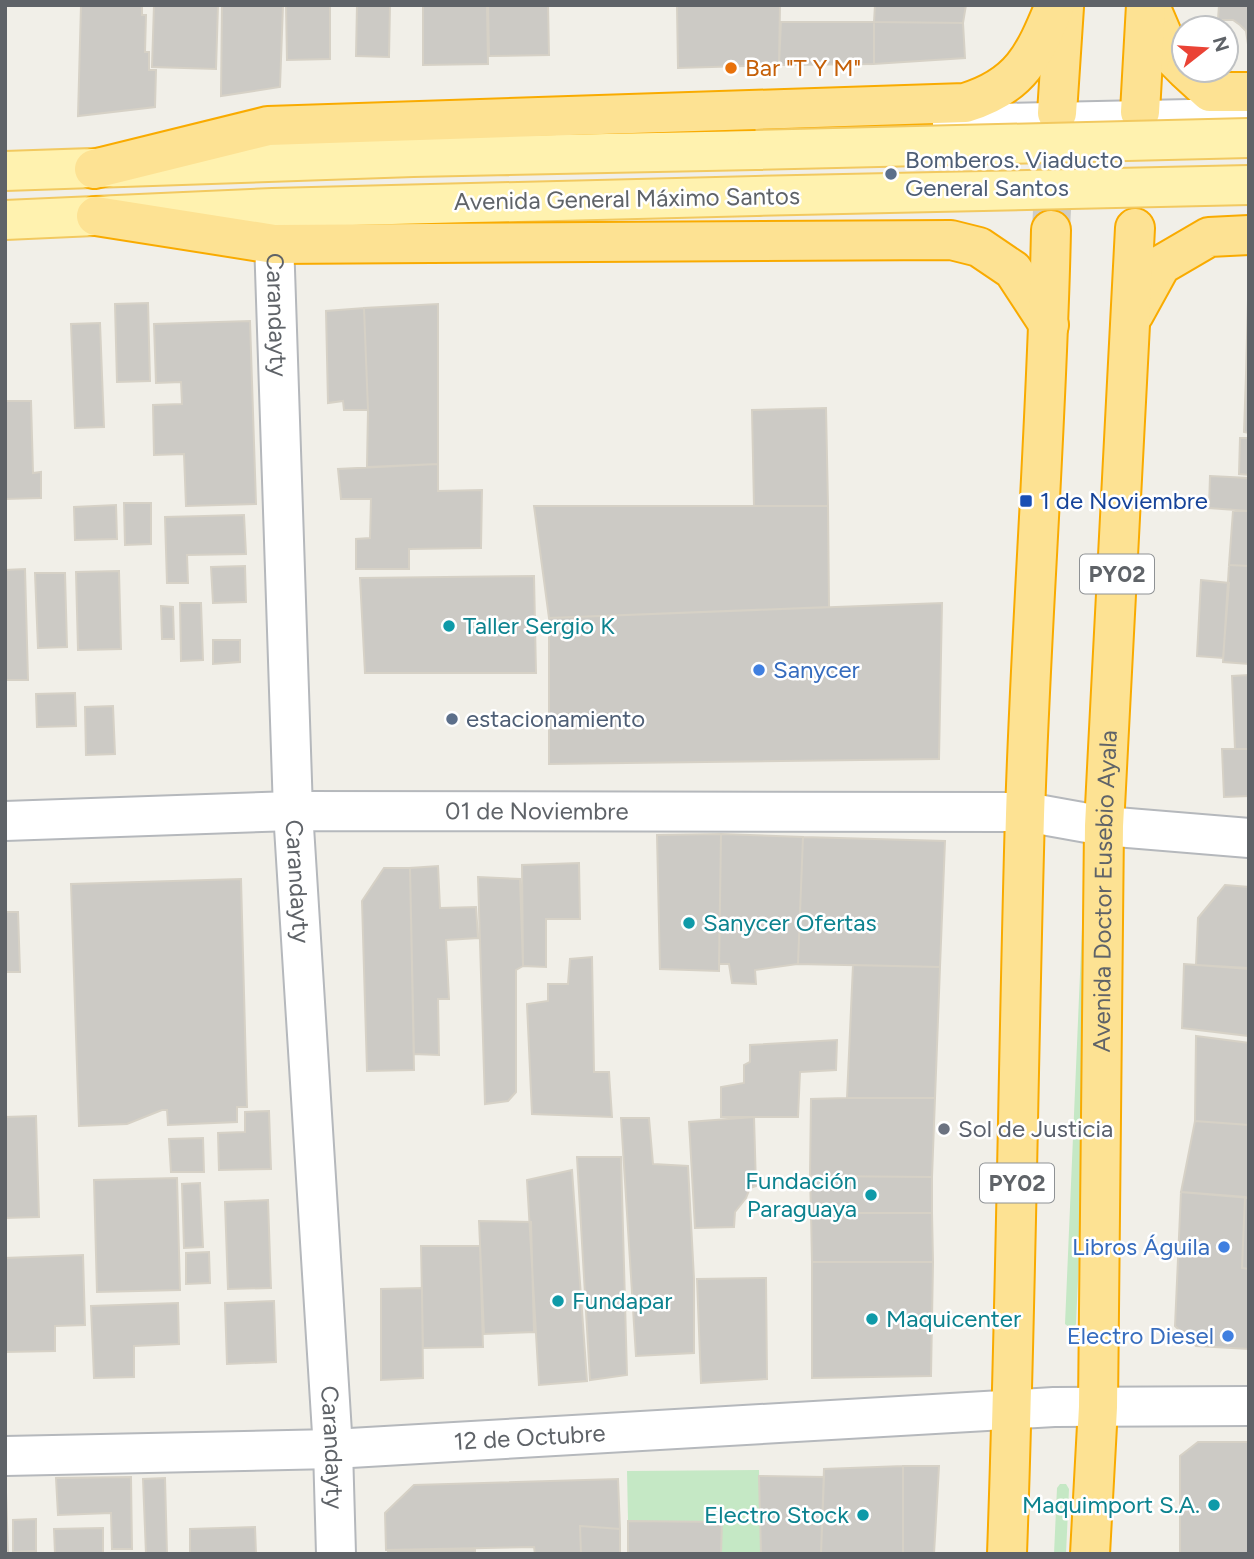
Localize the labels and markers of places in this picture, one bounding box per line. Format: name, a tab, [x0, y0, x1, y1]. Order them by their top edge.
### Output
place label: Bar "T Y M"	[745, 53, 861, 82]
marker: Bar "T Y M"	[723, 60, 739, 76]
place label: Bomberos. Viaducto General Santos	[905, 145, 1123, 202]
marker: Bomberos. Viaducto General Santos	[883, 166, 899, 182]
place label: 1 de Noviembre	[1040, 486, 1208, 515]
marker: 1 de Noviembre	[1018, 493, 1034, 509]
place label: Taller Sergio K	[463, 611, 615, 640]
marker: Taller Sergio K	[441, 618, 457, 634]
place label: Sanycer	[773, 655, 860, 684]
marker: Sanycer	[751, 662, 767, 678]
place label: estacionamiento	[466, 704, 645, 733]
marker: estacionamiento	[444, 711, 460, 727]
place label: Sanycer Ofertas	[703, 908, 877, 937]
marker: Sanycer Ofertas	[681, 915, 697, 931]
place label: Sol de Justicia	[958, 1114, 1113, 1143]
marker: Sol de Justicia	[936, 1121, 952, 1137]
place label: Fundación Paraguaya	[745, 1166, 857, 1223]
marker: Fundación Paraguaya	[863, 1187, 879, 1203]
place label: Libros Águila	[1072, 1232, 1210, 1261]
marker: Libros Águila	[1216, 1239, 1232, 1255]
place label: Fundapar	[572, 1286, 672, 1315]
marker: Fundapar	[550, 1293, 566, 1309]
place label: Maquicenter	[886, 1304, 1021, 1333]
marker: Maquicenter	[864, 1311, 880, 1327]
place label: Electro Diesel	[1067, 1321, 1214, 1350]
marker: Electro Diesel	[1220, 1328, 1236, 1344]
place label: Maquimport S.A.	[1022, 1490, 1200, 1519]
marker: Maquimport S.A.	[1206, 1497, 1222, 1513]
place label: Electro Stock	[704, 1500, 849, 1529]
marker: Electro Stock	[855, 1507, 871, 1523]

